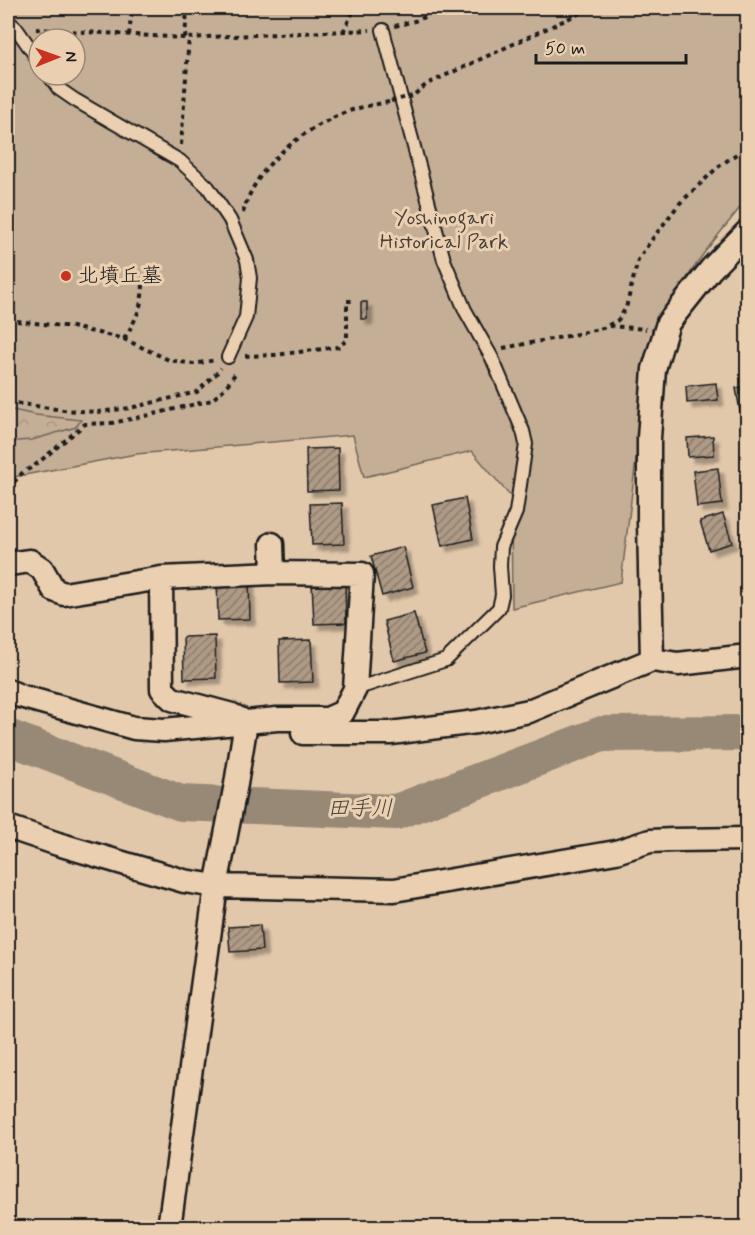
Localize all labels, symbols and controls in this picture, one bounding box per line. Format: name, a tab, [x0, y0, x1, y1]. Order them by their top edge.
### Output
north arrow	[27, 27, 87, 87]
scale bar	[536, 27, 686, 65]
text: 50 m	[545, 37, 585, 61]
text: N	[60, 51, 81, 62]
park label: Yoshinogari Historical Park	[380, 204, 508, 256]
place label: 北墳丘墓	[78, 262, 162, 290]
marker: 北墳丘墓	[59, 269, 73, 283]
water label: 田手川	[327, 795, 393, 823]

